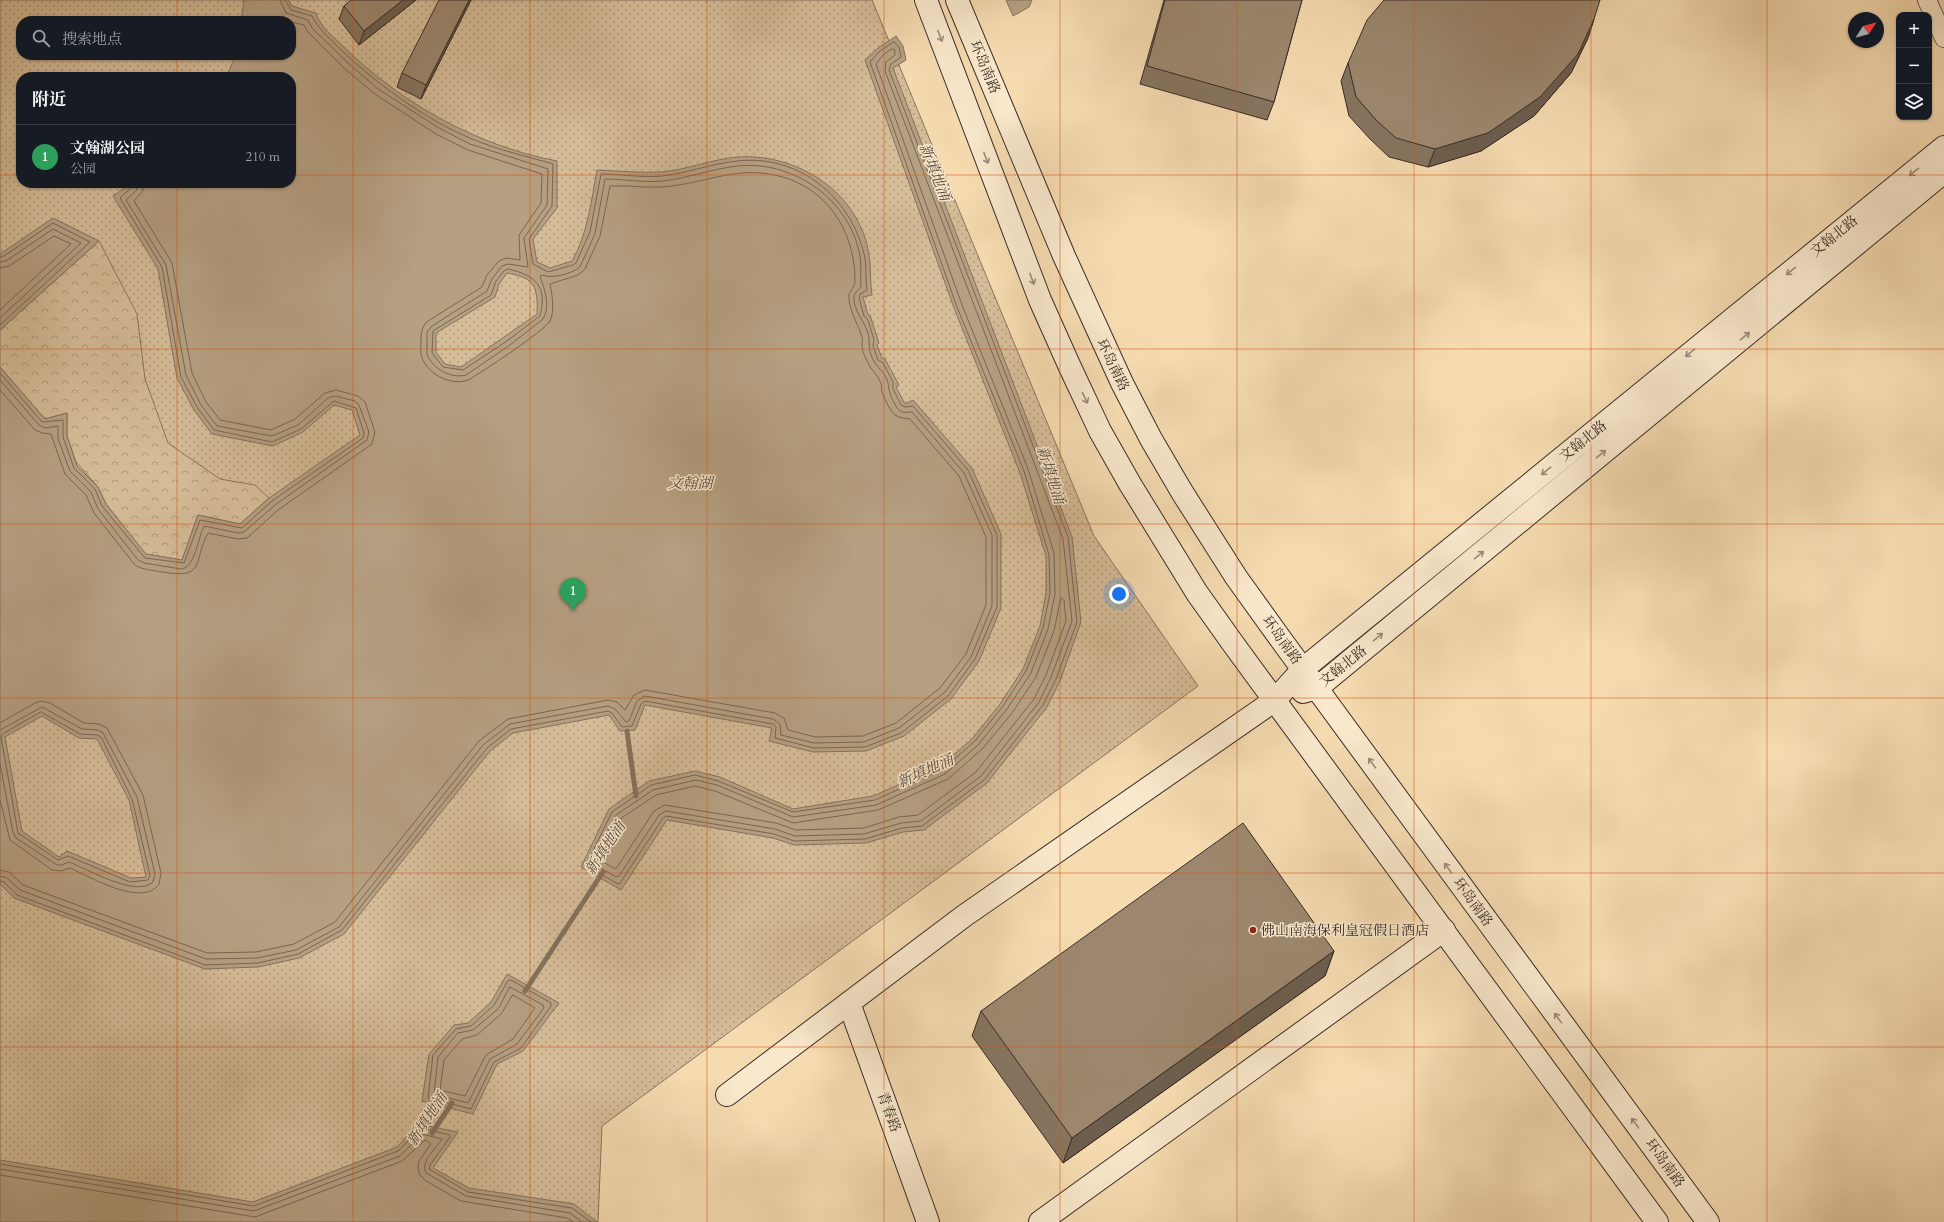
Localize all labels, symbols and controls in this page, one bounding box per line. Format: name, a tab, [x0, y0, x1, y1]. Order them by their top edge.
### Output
north arrow	[1848, 12, 1884, 48]
map controls	[1896, 12, 1932, 120]
button: +	[1896, 12, 1932, 48]
search box	[16, 16, 296, 60]
icon: search	[30, 27, 52, 49]
text: 搜索地点	[62, 29, 122, 49]
one-way arrow	[936, 30, 944, 42]
street label: 环岛南路	[965, 38, 1005, 96]
button: −	[1896, 48, 1932, 84]
button: layers	[1896, 84, 1932, 120]
text: 附近	[32, 88, 66, 111]
text: 文翰湖公园	[70, 138, 145, 158]
water label: 新填地涌	[914, 140, 956, 205]
text: 1	[42, 148, 48, 166]
text: 210 m	[246, 148, 280, 166]
one-way arrow	[983, 151, 991, 163]
text: 公园	[70, 160, 96, 178]
one-way arrow	[1908, 167, 1919, 176]
street label: 文翰北路	[1806, 211, 1862, 261]
one-way arrow	[1786, 267, 1797, 276]
one-way arrow	[1029, 273, 1037, 285]
one-way arrow	[1739, 332, 1750, 341]
street label: 环岛南路	[1092, 336, 1134, 394]
one-way arrow	[1685, 349, 1696, 358]
one-way arrow	[1082, 392, 1089, 404]
street label: 文翰北路	[1555, 416, 1611, 466]
water label: 新填地涌	[1032, 443, 1070, 509]
one-way arrow	[1595, 450, 1606, 459]
one-way arrow	[1541, 467, 1552, 475]
water label: 文翰湖	[667, 473, 715, 493]
one-way arrow	[1473, 550, 1484, 559]
pin: 1	[560, 578, 586, 611]
your location	[1109, 584, 1129, 604]
street label: 环岛南路	[1258, 612, 1306, 668]
one-way arrow	[1373, 633, 1384, 642]
street label: 文翰北路	[1315, 641, 1371, 691]
water label: 新填地涌	[894, 749, 958, 792]
one-way arrow	[1368, 758, 1376, 769]
water label: 新填地涌	[580, 816, 631, 879]
one-way arrow	[1444, 862, 1453, 873]
street label: 环岛南路	[1449, 874, 1497, 930]
place label: 佛山南海保利皇冠假日酒店	[1261, 921, 1429, 940]
marker: 佛山南海保利皇冠假日酒店	[1248, 925, 1258, 935]
one-way arrow	[1554, 1013, 1562, 1024]
water label: 新填地涌	[402, 1087, 453, 1150]
street label: 青春路	[873, 1089, 905, 1135]
one-way arrow	[1631, 1117, 1639, 1128]
street label: 环岛南路	[1641, 1135, 1689, 1191]

